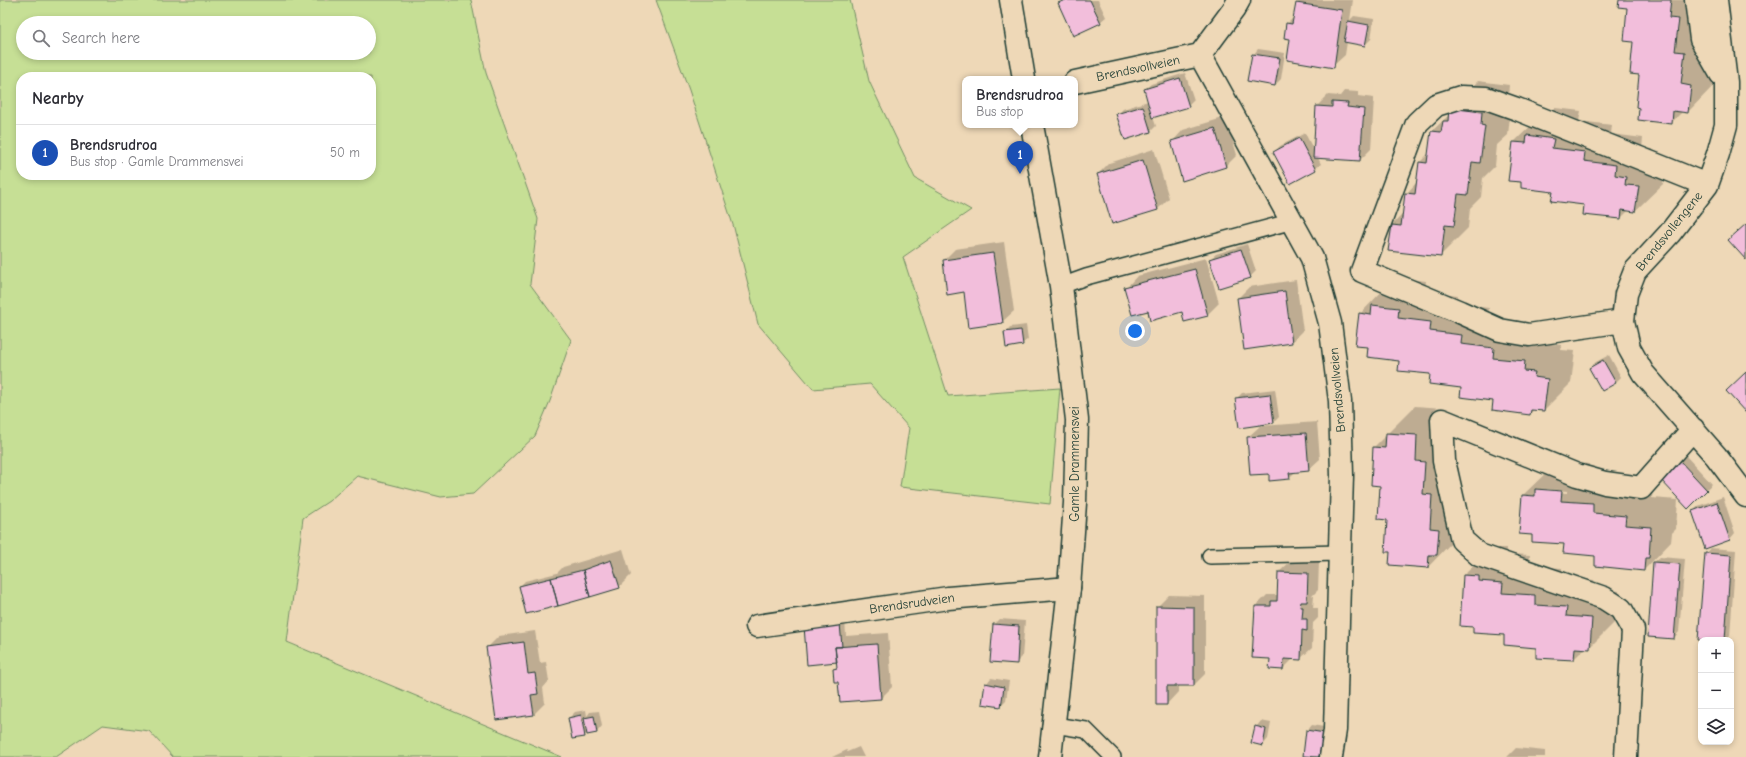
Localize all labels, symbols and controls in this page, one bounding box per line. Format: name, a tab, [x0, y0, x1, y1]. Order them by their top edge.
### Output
search box	[16, 16, 376, 60]
icon: search	[30, 27, 52, 49]
text: Search here	[62, 29, 140, 47]
street label: Brendsvollveien	[1095, 52, 1181, 84]
popup	[962, 76, 1078, 128]
text: Brendsrudroa	[976, 86, 1064, 104]
text: Nearby	[32, 89, 83, 108]
text: Bus stop	[976, 104, 1023, 119]
text: Brendsrudroa	[70, 136, 157, 154]
pin: 1	[1007, 141, 1033, 174]
text: 1	[42, 145, 48, 160]
text: 50 m	[330, 145, 360, 160]
text: Bus stop · Gamle Drammensvei	[70, 154, 243, 169]
street label: Brendsvollengene	[1632, 188, 1706, 274]
your location	[1125, 321, 1145, 341]
street label: Brendsvollveien	[1326, 347, 1348, 433]
street label: Gamle Drammensvei	[1067, 406, 1082, 522]
street label: Brendsrudveien	[868, 590, 956, 616]
map controls	[1698, 637, 1734, 745]
button: +	[1698, 637, 1734, 673]
button: −	[1698, 673, 1734, 709]
button: layers	[1698, 709, 1734, 745]

